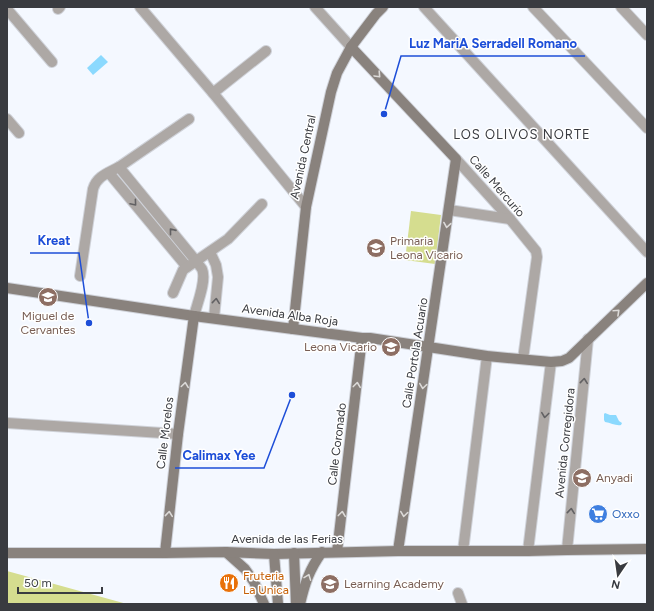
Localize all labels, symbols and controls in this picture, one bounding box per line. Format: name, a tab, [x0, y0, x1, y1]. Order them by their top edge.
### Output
callout: Luz MariA Serradell Romano	[401, 31, 585, 56]
text: Luz MariA Serradell Romano	[409, 36, 577, 51]
one-way arrow	[373, 70, 380, 78]
street label: Avenida Central	[287, 114, 319, 200]
district label: LOS OLIVOS NORTE	[453, 127, 591, 142]
street label: Calle Mercurio	[466, 152, 528, 220]
one-way arrow	[129, 198, 136, 205]
one-way arrow	[443, 222, 452, 229]
callout: Kreat	[30, 228, 79, 253]
one-way arrow	[169, 228, 176, 236]
text: Kreat	[38, 233, 70, 248]
place label: Primaria Leona Vicario	[390, 234, 463, 262]
school or university icon: Primaria Leona Vicario	[365, 237, 387, 259]
school or university icon: Miguel de Cervantes	[37, 286, 59, 308]
street label: Calle Portola Acuario	[399, 297, 431, 409]
one-way arrow	[211, 298, 220, 304]
street label: Avenida Alba Roja	[241, 301, 339, 329]
place label: Miguel de Cervantes	[21, 309, 76, 337]
one-way arrow	[612, 309, 620, 317]
school or university icon: Leona Vicario	[380, 336, 402, 358]
place label: Leona Vicario	[304, 340, 377, 354]
one-way arrow	[579, 378, 588, 385]
one-way arrow	[352, 381, 361, 388]
one-way arrow	[180, 382, 189, 388]
one-way arrow	[419, 383, 428, 389]
street label: Avenida Corregidora	[552, 387, 578, 499]
street label: Calle Morelos	[154, 396, 176, 470]
street label: Calle Coronado	[325, 402, 349, 486]
one-way arrow	[541, 411, 550, 418]
callout: Calimax Yee	[175, 443, 264, 468]
text: Calimax Yee	[183, 448, 255, 463]
school or university icon: Anyadi	[571, 467, 593, 489]
place label: Anyadi	[596, 471, 633, 485]
supermarket icon: Oxxo	[587, 503, 609, 525]
place label: Oxxo	[612, 507, 640, 521]
one-way arrow	[566, 508, 575, 514]
one-way arrow	[165, 511, 174, 517]
one-way arrow	[337, 511, 346, 517]
one-way arrow	[400, 511, 409, 517]
street label: Avenida de las Ferias	[231, 532, 343, 546]
north arrow	[598, 555, 638, 595]
scale bar	[18, 569, 102, 595]
place label: Fruteria La Unica	[243, 569, 289, 597]
restaurant icon: Fruteria La Unica	[218, 572, 240, 594]
one-way arrow	[304, 573, 312, 580]
school or university icon: Learning Academy	[319, 573, 341, 595]
text: 50 m	[24, 576, 52, 590]
place label: Learning Academy	[344, 577, 445, 591]
text: N	[610, 577, 621, 592]

